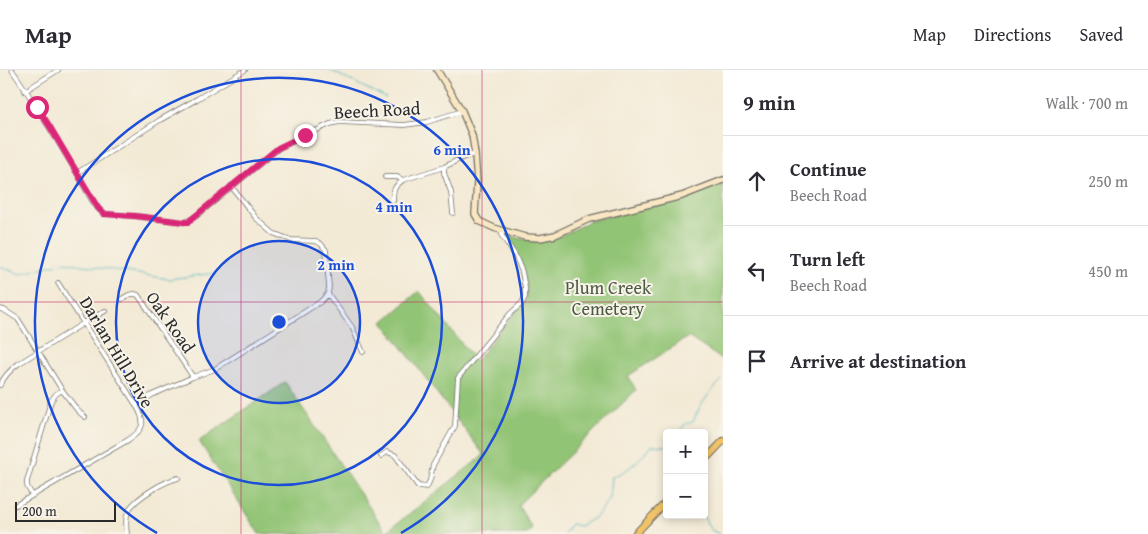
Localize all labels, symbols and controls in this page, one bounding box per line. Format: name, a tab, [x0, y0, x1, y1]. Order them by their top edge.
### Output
text: Map	[25, 17, 72, 52]
text: Map	[913, 21, 946, 48]
text: Directions	[974, 21, 1051, 48]
text: Saved	[1079, 21, 1123, 48]
text: 9 min	[743, 87, 795, 118]
text: Walk · 700 m	[1045, 91, 1128, 115]
street label: Beech Road	[333, 94, 421, 126]
route start	[26, 96, 49, 119]
route end	[294, 124, 317, 147]
text: 6 min	[433, 139, 471, 160]
text: Continue	[790, 155, 867, 183]
icon: ahead	[743, 167, 771, 195]
text: 250 m	[1088, 169, 1128, 193]
text: Beech Road	[790, 183, 867, 207]
text: 4 min	[375, 196, 413, 217]
text: Turn left	[790, 245, 865, 273]
text: 2 min	[317, 254, 355, 275]
icon: left	[743, 257, 771, 285]
text: 450 m	[1088, 259, 1128, 283]
text: Beech Road	[790, 273, 867, 297]
park label: Plum Creek Cemetery	[565, 274, 652, 322]
street label: Oak Road	[140, 285, 202, 359]
street label: Darlan Hill Drive	[73, 291, 161, 413]
centre of rings	[270, 313, 288, 331]
icon: arrive	[743, 347, 771, 375]
text: Arrive at destination	[790, 347, 966, 375]
map controls	[663, 429, 708, 519]
button: +	[663, 429, 708, 474]
button: −	[663, 474, 708, 519]
scale bar	[15, 499, 116, 522]
text: 200 m	[22, 501, 57, 521]

